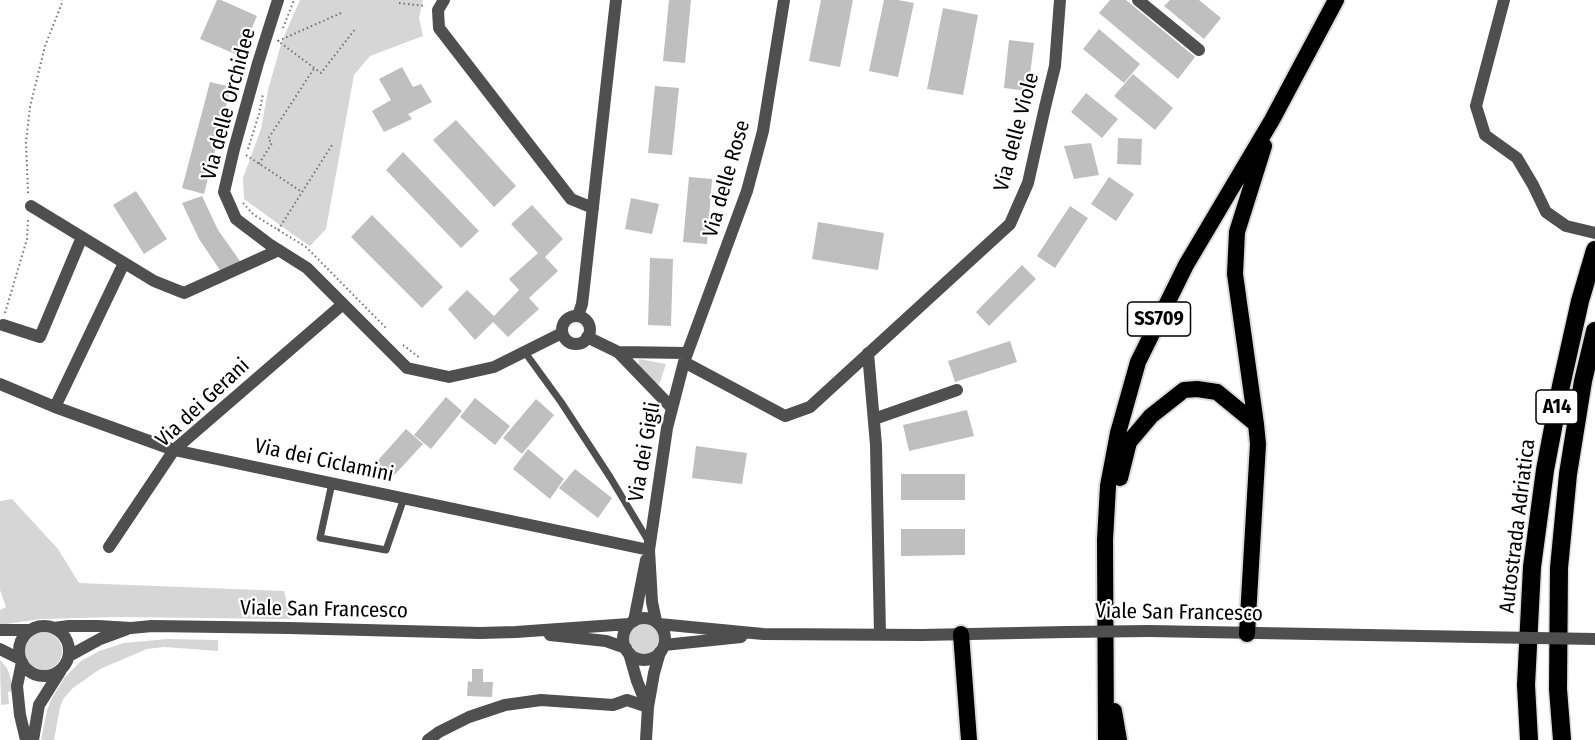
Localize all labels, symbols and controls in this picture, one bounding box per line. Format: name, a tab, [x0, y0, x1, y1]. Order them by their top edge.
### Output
street label: Via delle Orchidee	[197, 25, 261, 183]
street label: Via delle Viole	[989, 70, 1045, 194]
street label: Via delle Rose	[698, 118, 756, 240]
road number: SS709	[1128, 302, 1190, 336]
street label: Via dei Gerani	[151, 353, 255, 453]
road number: A14	[1536, 390, 1578, 424]
street label: Via dei Gigli	[624, 400, 666, 504]
street label: Via dei Ciclamini	[252, 434, 396, 488]
street label: Autostrada Adriatica	[1495, 437, 1541, 615]
street label: Viale San Francesco	[240, 596, 408, 624]
street label: Viale San Francesco	[1095, 599, 1263, 627]

